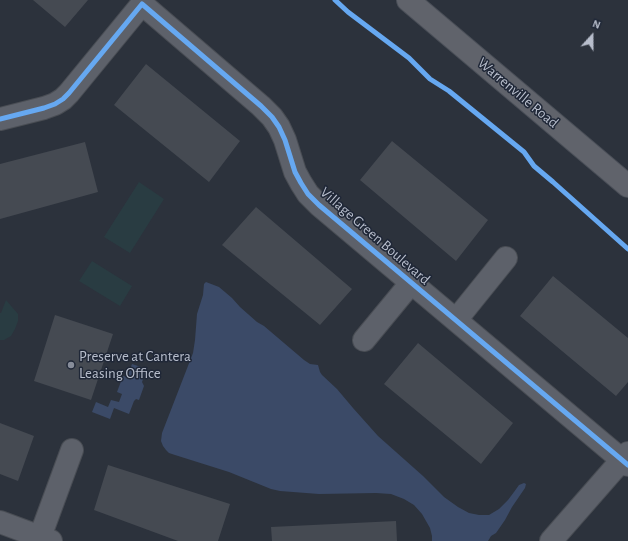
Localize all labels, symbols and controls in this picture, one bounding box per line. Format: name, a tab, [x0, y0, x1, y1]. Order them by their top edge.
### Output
north arrow	[572, 16, 612, 56]
text: N	[591, 18, 602, 31]
street label: Warrenville Road	[474, 54, 562, 132]
street label: Village Green Boulevard	[316, 183, 434, 289]
place label: Preserve at Cantera Leasing Office	[79, 347, 191, 382]
marker: Preserve at Cantera Leasing Office	[66, 360, 76, 370]

